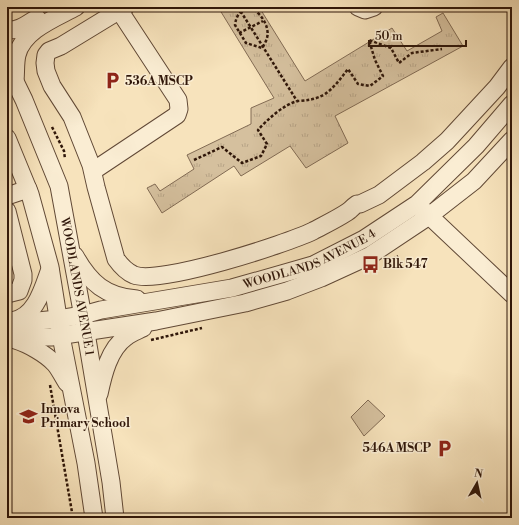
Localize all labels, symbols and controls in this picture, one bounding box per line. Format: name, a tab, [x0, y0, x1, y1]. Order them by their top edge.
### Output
scale bar	[369, 22, 466, 48]
text: 50 m	[375, 29, 403, 44]
parking icon: 536A MSCP	[102, 71, 122, 91]
place label: 536A MSCP	[125, 74, 193, 89]
street label: WOODLANDS AVENUE 1	[57, 215, 97, 358]
street label: WOODLANDS AVENUE 4	[240, 226, 379, 292]
bus stop icon: Blk 547	[360, 254, 380, 274]
place label: Blk 547	[383, 257, 428, 272]
place label: Innova Primary School	[41, 402, 130, 431]
school or university icon: Innova Primary School	[18, 406, 38, 426]
parking icon: 546A MSCP	[434, 438, 454, 458]
place label: 546A MSCP	[362, 441, 432, 456]
north arrow	[457, 463, 497, 503]
text: N	[473, 467, 484, 482]

